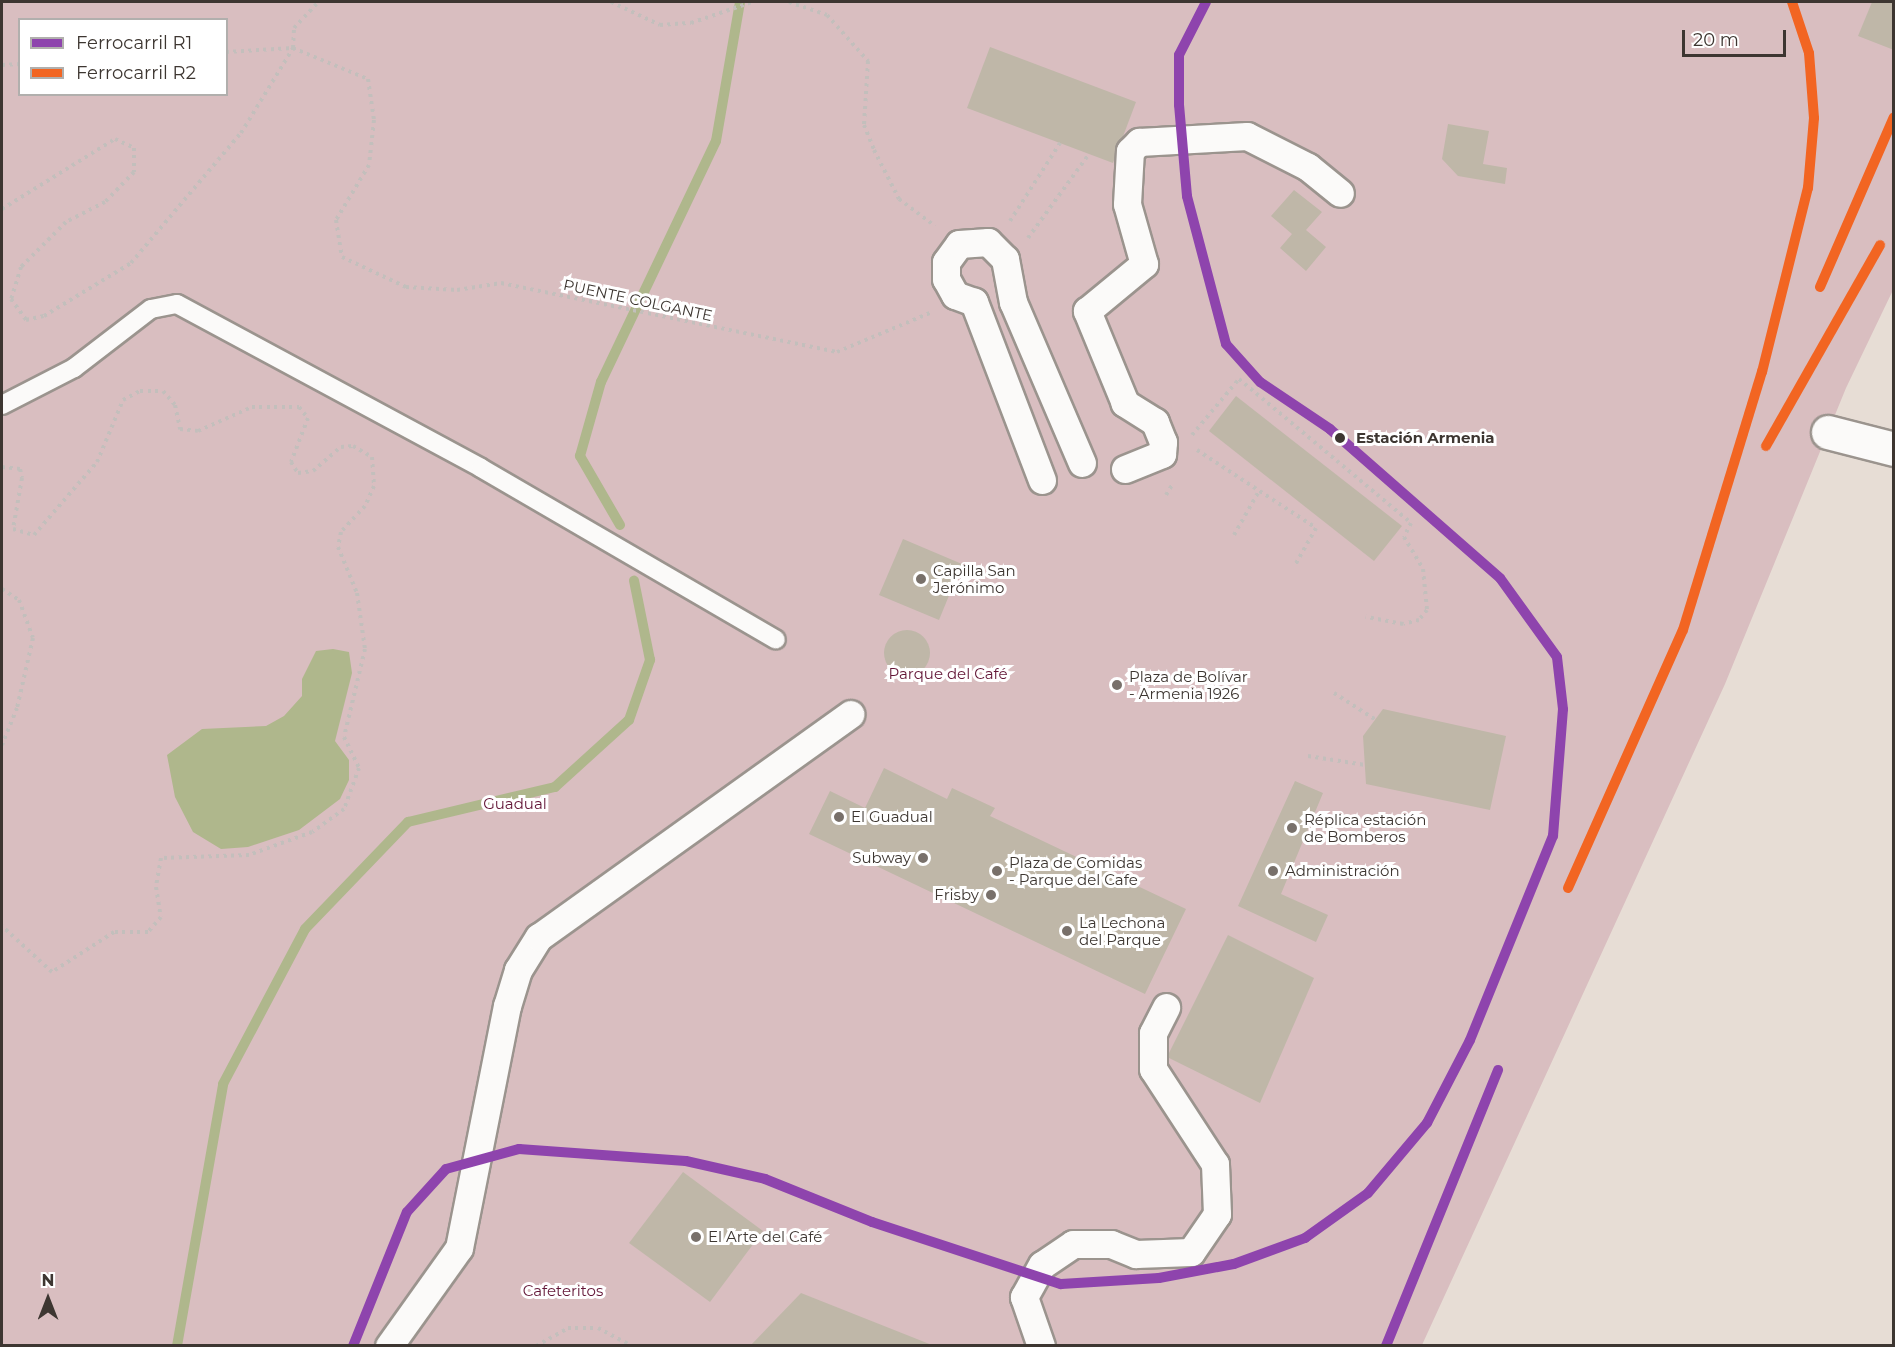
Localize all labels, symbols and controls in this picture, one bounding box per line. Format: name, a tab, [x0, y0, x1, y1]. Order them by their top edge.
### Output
legend	[18, 18, 228, 96]
scale bar	[1685, 18, 1788, 56]
text: 20 m	[1693, 29, 1739, 51]
text: Ferrocarril R1	[76, 32, 192, 54]
text: Ferrocarril R2	[76, 62, 196, 84]
street label: PUENTE COLGANTE	[562, 275, 714, 325]
marker: Estación Armenia	[1329, 427, 1351, 449]
place label: Estación Armenia	[1356, 429, 1495, 447]
place label: Capilla San Jerónimo	[933, 561, 1016, 596]
marker: Capilla San Jerónimo	[914, 572, 928, 586]
park label: Parque del Café	[888, 665, 1008, 683]
place label: Plaza de Bolívar - Armenia 1926	[1129, 667, 1248, 702]
marker: Plaza de Bolívar - Armenia 1926	[1110, 678, 1124, 692]
park label: Guadual	[483, 795, 547, 813]
place label: El Guadual	[851, 808, 933, 826]
marker: El Guadual	[832, 810, 846, 824]
place label: Réplica estación de Bomberos	[1304, 810, 1426, 845]
marker: Réplica estación de Bomberos	[1285, 821, 1299, 835]
place label: Subway	[852, 849, 911, 867]
marker: Subway	[916, 851, 930, 865]
place label: Plaza de Comidas - Parque del Cafe	[1009, 853, 1142, 888]
place label: Administración	[1285, 862, 1400, 880]
marker: Plaza de Comidas - Parque del Cafe	[990, 864, 1004, 878]
marker: Administración	[1266, 864, 1280, 878]
place label: Frisby	[934, 886, 979, 904]
marker: Frisby	[984, 888, 998, 902]
place label: La Lechona del Parque	[1079, 913, 1165, 948]
marker: La Lechona del Parque	[1060, 924, 1074, 938]
place label: El Arte del Café	[708, 1228, 822, 1246]
marker: El Arte del Café	[689, 1230, 703, 1244]
north arrow	[18, 1269, 78, 1329]
text: N	[42, 1271, 54, 1290]
park label: Cafeteritos	[523, 1282, 603, 1300]

